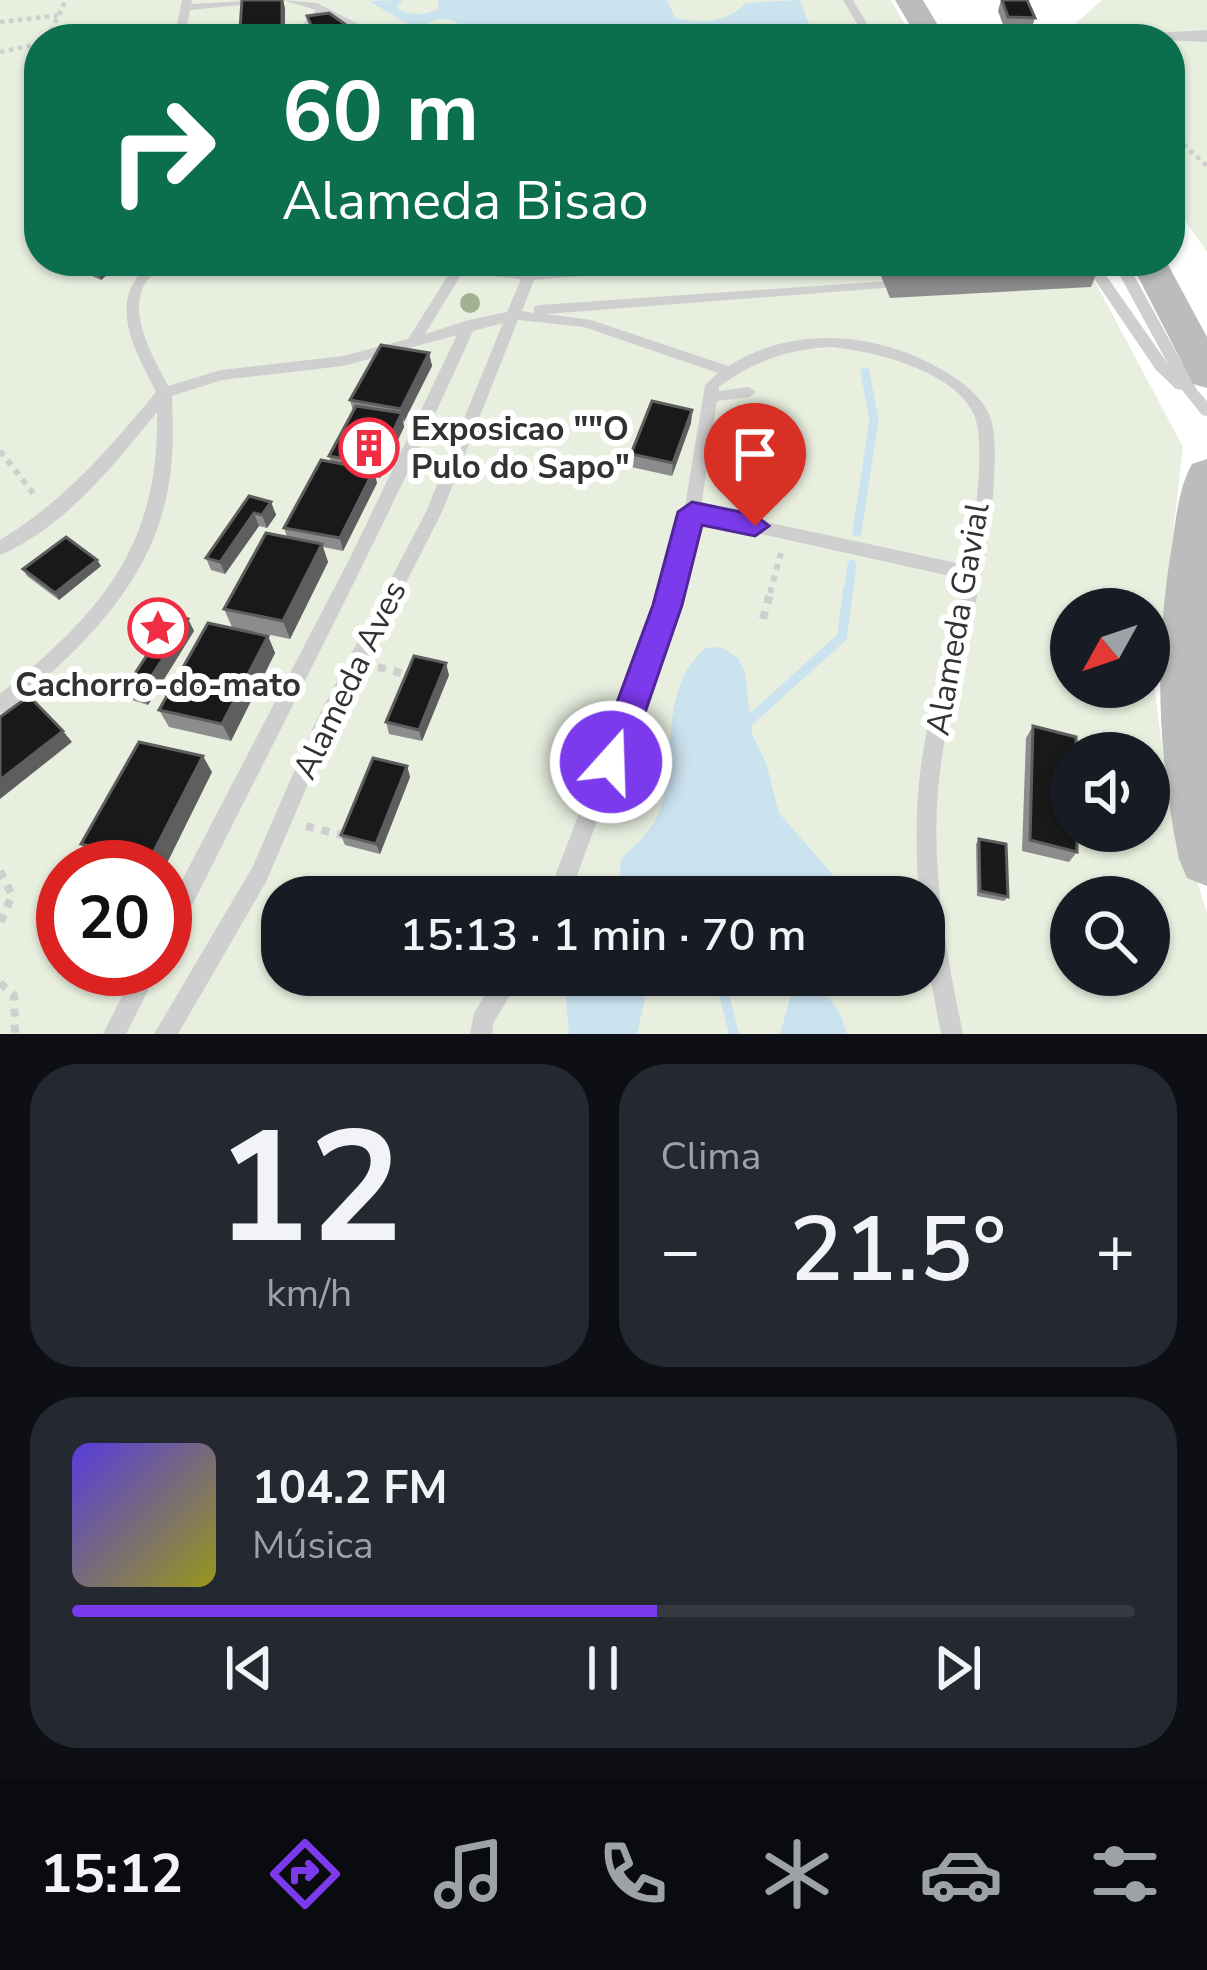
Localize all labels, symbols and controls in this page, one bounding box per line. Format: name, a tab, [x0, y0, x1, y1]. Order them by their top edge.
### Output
text: 60 m	[282, 55, 479, 170]
icon: right	[84, 72, 240, 228]
text: Alameda Bisao	[282, 164, 649, 238]
pin	[704, 403, 806, 526]
place label: Exposicao ""O Pulo do Sapo"	[411, 407, 630, 490]
building icon: Exposicao ""O Pulo do Sapo"	[338, 417, 400, 479]
icon: arrive	[722, 421, 788, 487]
street label: Alameda Gavial	[915, 499, 1001, 739]
street label: Alameda Aves	[282, 573, 418, 787]
north arrow	[1050, 588, 1170, 708]
map controls	[1050, 588, 1170, 996]
place icon: Cachorro-do-mato	[127, 597, 189, 659]
place label: Cachorro-do-mato	[15, 663, 301, 708]
position arrow	[548, 699, 674, 825]
button: sound	[1050, 732, 1170, 852]
speed limit sign: 20	[36, 840, 192, 996]
button: search	[1050, 876, 1170, 996]
text: 15:13 · 1 min · 70 m	[400, 905, 806, 966]
text: 12	[216, 1082, 403, 1295]
text: Clima	[661, 1130, 761, 1183]
text: 21.5°	[789, 1189, 1006, 1312]
text: −	[661, 1206, 700, 1296]
text: +	[1095, 1206, 1135, 1296]
text: km/h	[266, 1267, 352, 1320]
text: 104.2 FM	[252, 1458, 448, 1519]
text: Música	[252, 1519, 374, 1572]
icon: previous	[216, 1635, 282, 1701]
icon: pause	[570, 1635, 636, 1701]
icon: next	[925, 1635, 991, 1701]
icon: directions	[263, 1832, 347, 1916]
icon: music	[427, 1832, 511, 1916]
icon: phone	[591, 1832, 675, 1916]
icon: climate	[755, 1832, 839, 1916]
icon: car	[919, 1832, 1003, 1916]
icon: filters	[1083, 1832, 1167, 1916]
text: 15:12	[40, 1837, 183, 1911]

